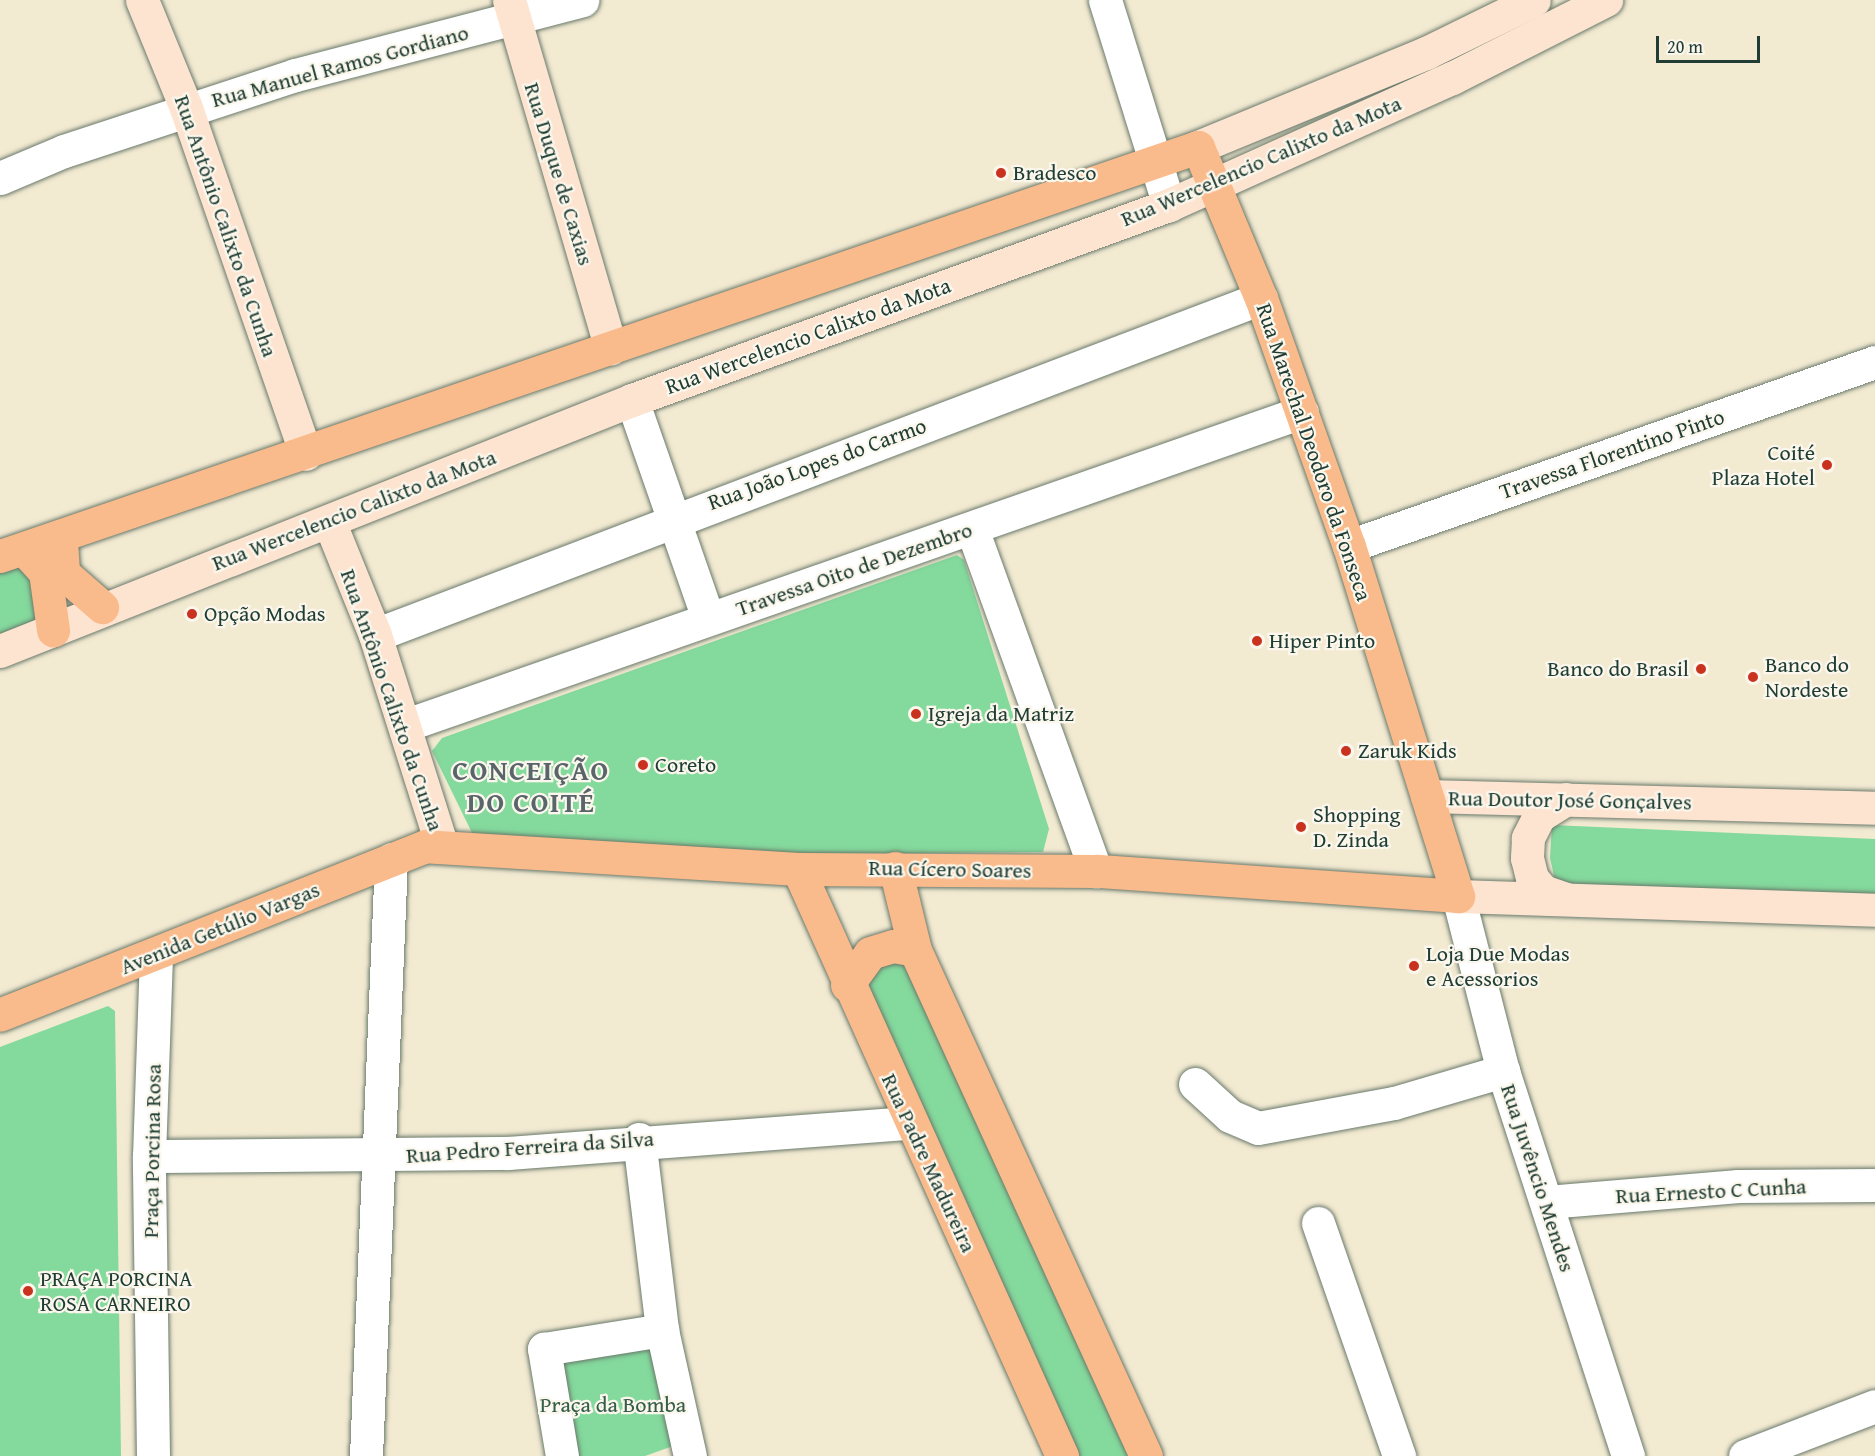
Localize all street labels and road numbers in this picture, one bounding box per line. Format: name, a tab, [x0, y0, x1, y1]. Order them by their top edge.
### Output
street label: Rua Manuel Ramos Gordiano	[209, 19, 471, 113]
street label: Rua Duque de Caxias	[519, 80, 599, 268]
street label: Rua Wercelencio Calixto da Mota	[1117, 90, 1405, 232]
street label: Rua Antônio Calixto da Cunha	[169, 92, 283, 360]
street label: Rua Wercelencio Calixto da Mota	[662, 272, 954, 400]
street label: Rua Marechal Deodoro da Fonseca	[1251, 300, 1377, 604]
street label: Travessa Florentino Pinto	[1496, 403, 1728, 505]
street label: Rua João Lopes do Carmo	[704, 412, 930, 516]
street label: Rua Wercelencio Calixto da Mota	[208, 444, 500, 576]
street label: Travessa Oito de Dezembro	[732, 516, 976, 622]
street label: Rua Antônio Calixto da Cunha	[335, 566, 449, 834]
street label: Rua Doutor José Gonçalves	[1448, 785, 1692, 815]
street label: Rua Cícero Soares	[868, 854, 1032, 884]
street label: Avenida Getúlio Vargas	[117, 876, 323, 980]
street label: Praça Porcina Rosa	[137, 1064, 167, 1238]
street label: Rua Padre Madureira	[876, 1069, 982, 1257]
street label: Rua Juvêncio Mendes	[1495, 1081, 1581, 1275]
street label: Rua Pedro Ferreira da Silva	[405, 1125, 655, 1169]
street label: Rua Ernesto C Cunha	[1615, 1173, 1807, 1209]

